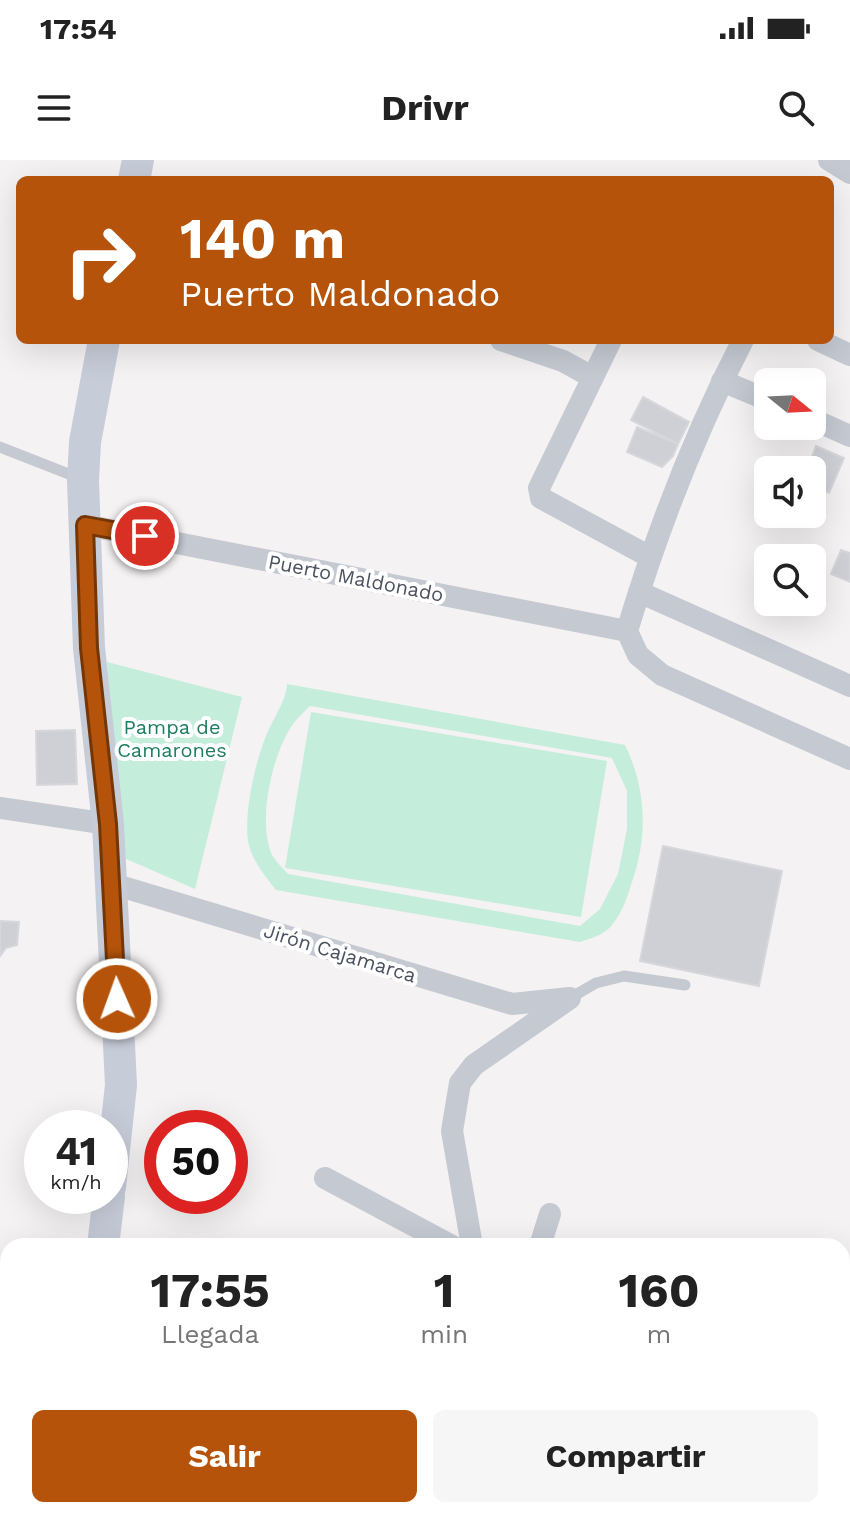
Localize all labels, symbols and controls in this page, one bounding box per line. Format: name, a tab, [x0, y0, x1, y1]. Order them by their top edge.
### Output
text: 17:54	[40, 11, 117, 46]
icon: menu	[32, 86, 76, 130]
icon: search	[774, 86, 818, 130]
text: Drivr	[381, 87, 469, 129]
text: 140 m	[180, 206, 345, 272]
icon: right	[48, 208, 152, 312]
text: Puerto Maldonado	[180, 273, 500, 315]
north arrow	[754, 368, 826, 440]
map controls	[754, 368, 826, 616]
button: sound	[754, 456, 826, 528]
pin	[111, 502, 179, 570]
icon: arrive	[123, 514, 167, 558]
button: search	[754, 544, 826, 616]
street label: Puerto Maldonado	[266, 549, 446, 607]
park label: Pampa de Camarones	[117, 715, 227, 762]
street label: Jirón Cajamarca	[261, 918, 419, 988]
position arrow	[75, 957, 159, 1041]
speed limit sign: 50	[144, 1110, 248, 1214]
text: 41	[55, 1128, 97, 1175]
text: km/h	[50, 1170, 102, 1194]
text: 17:55	[150, 1262, 270, 1319]
text: 1	[434, 1262, 454, 1319]
text: 160	[618, 1262, 700, 1319]
text: Llegada	[161, 1319, 259, 1349]
text: min	[420, 1319, 468, 1349]
text: m	[647, 1319, 671, 1349]
button: Salir	[32, 1410, 417, 1502]
button: Compartir	[433, 1410, 818, 1502]

